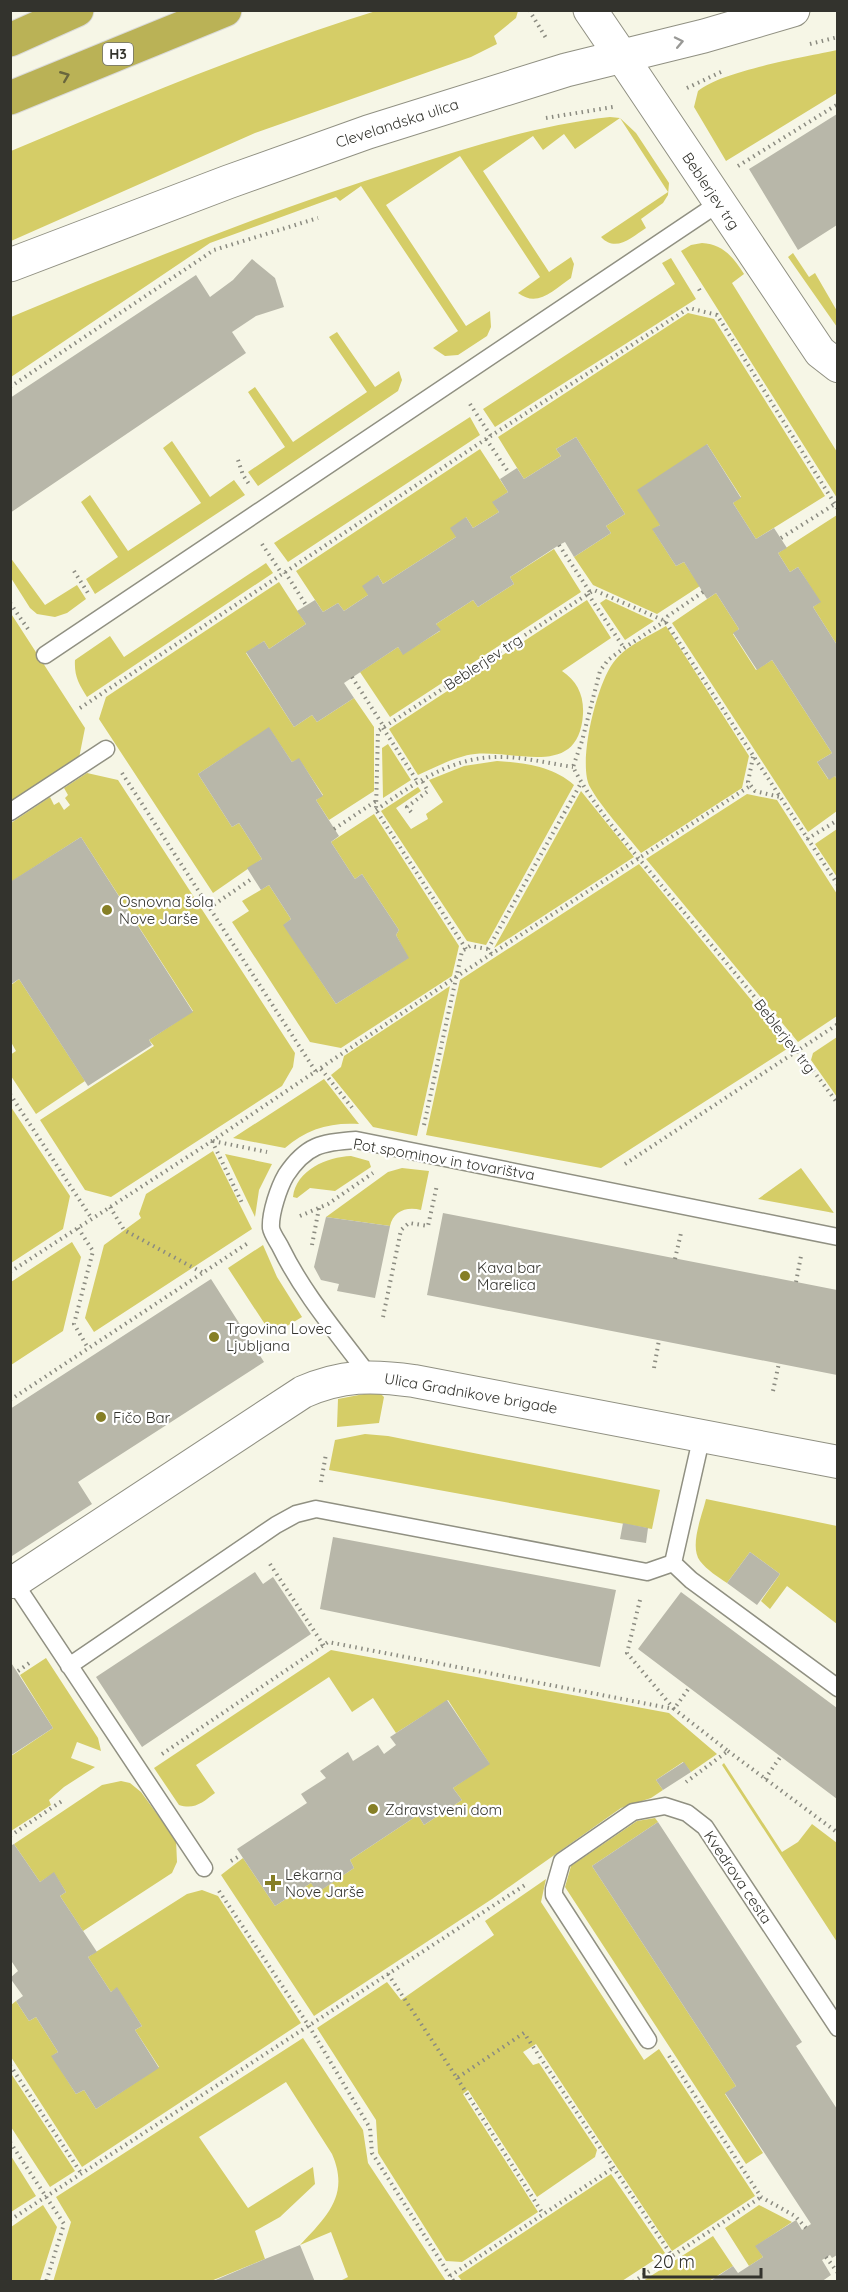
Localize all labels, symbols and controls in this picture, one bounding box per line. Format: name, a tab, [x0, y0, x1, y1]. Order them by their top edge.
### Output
one-way arrow	[674, 36, 684, 49]
road number: H3	[103, 43, 133, 65]
one-way arrow	[58, 71, 69, 83]
street label: Clevelandska ulica	[333, 94, 461, 152]
street label: Beblerjev trg	[678, 149, 744, 233]
street label: Beblerjev trg	[440, 630, 526, 694]
place label: Osnovna šola Nove Jarše	[119, 892, 214, 928]
marker: Osnovna šola Nove Jarše	[100, 903, 114, 917]
street label: Beblerjev trg	[750, 995, 820, 1077]
street label: Pot spominov in tovarištva	[352, 1134, 536, 1184]
place label: Kava bar Marelica	[477, 1258, 541, 1294]
marker: Kava bar Marelica	[458, 1269, 472, 1283]
place label: Trgovina Lovec Ljubljana	[226, 1319, 332, 1355]
marker: Trgovina Lovec Ljubljana	[207, 1330, 221, 1344]
street label: Ulica Gradnikove brigade	[383, 1368, 559, 1418]
place label: Fičo Bar	[113, 1408, 170, 1427]
marker: Fičo Bar	[94, 1410, 108, 1424]
place label: Zdravstveni dom	[385, 1800, 502, 1819]
marker: Zdravstveni dom	[366, 1802, 380, 1816]
street label: Kvedrova cesta	[700, 1827, 776, 1927]
place label: Lekarna Nove Jarše	[285, 1865, 364, 1901]
marker: Lekarna Nove Jarše	[266, 1876, 280, 1890]
scale bar	[644, 2241, 761, 2279]
text: 20 m	[653, 2250, 695, 2273]

